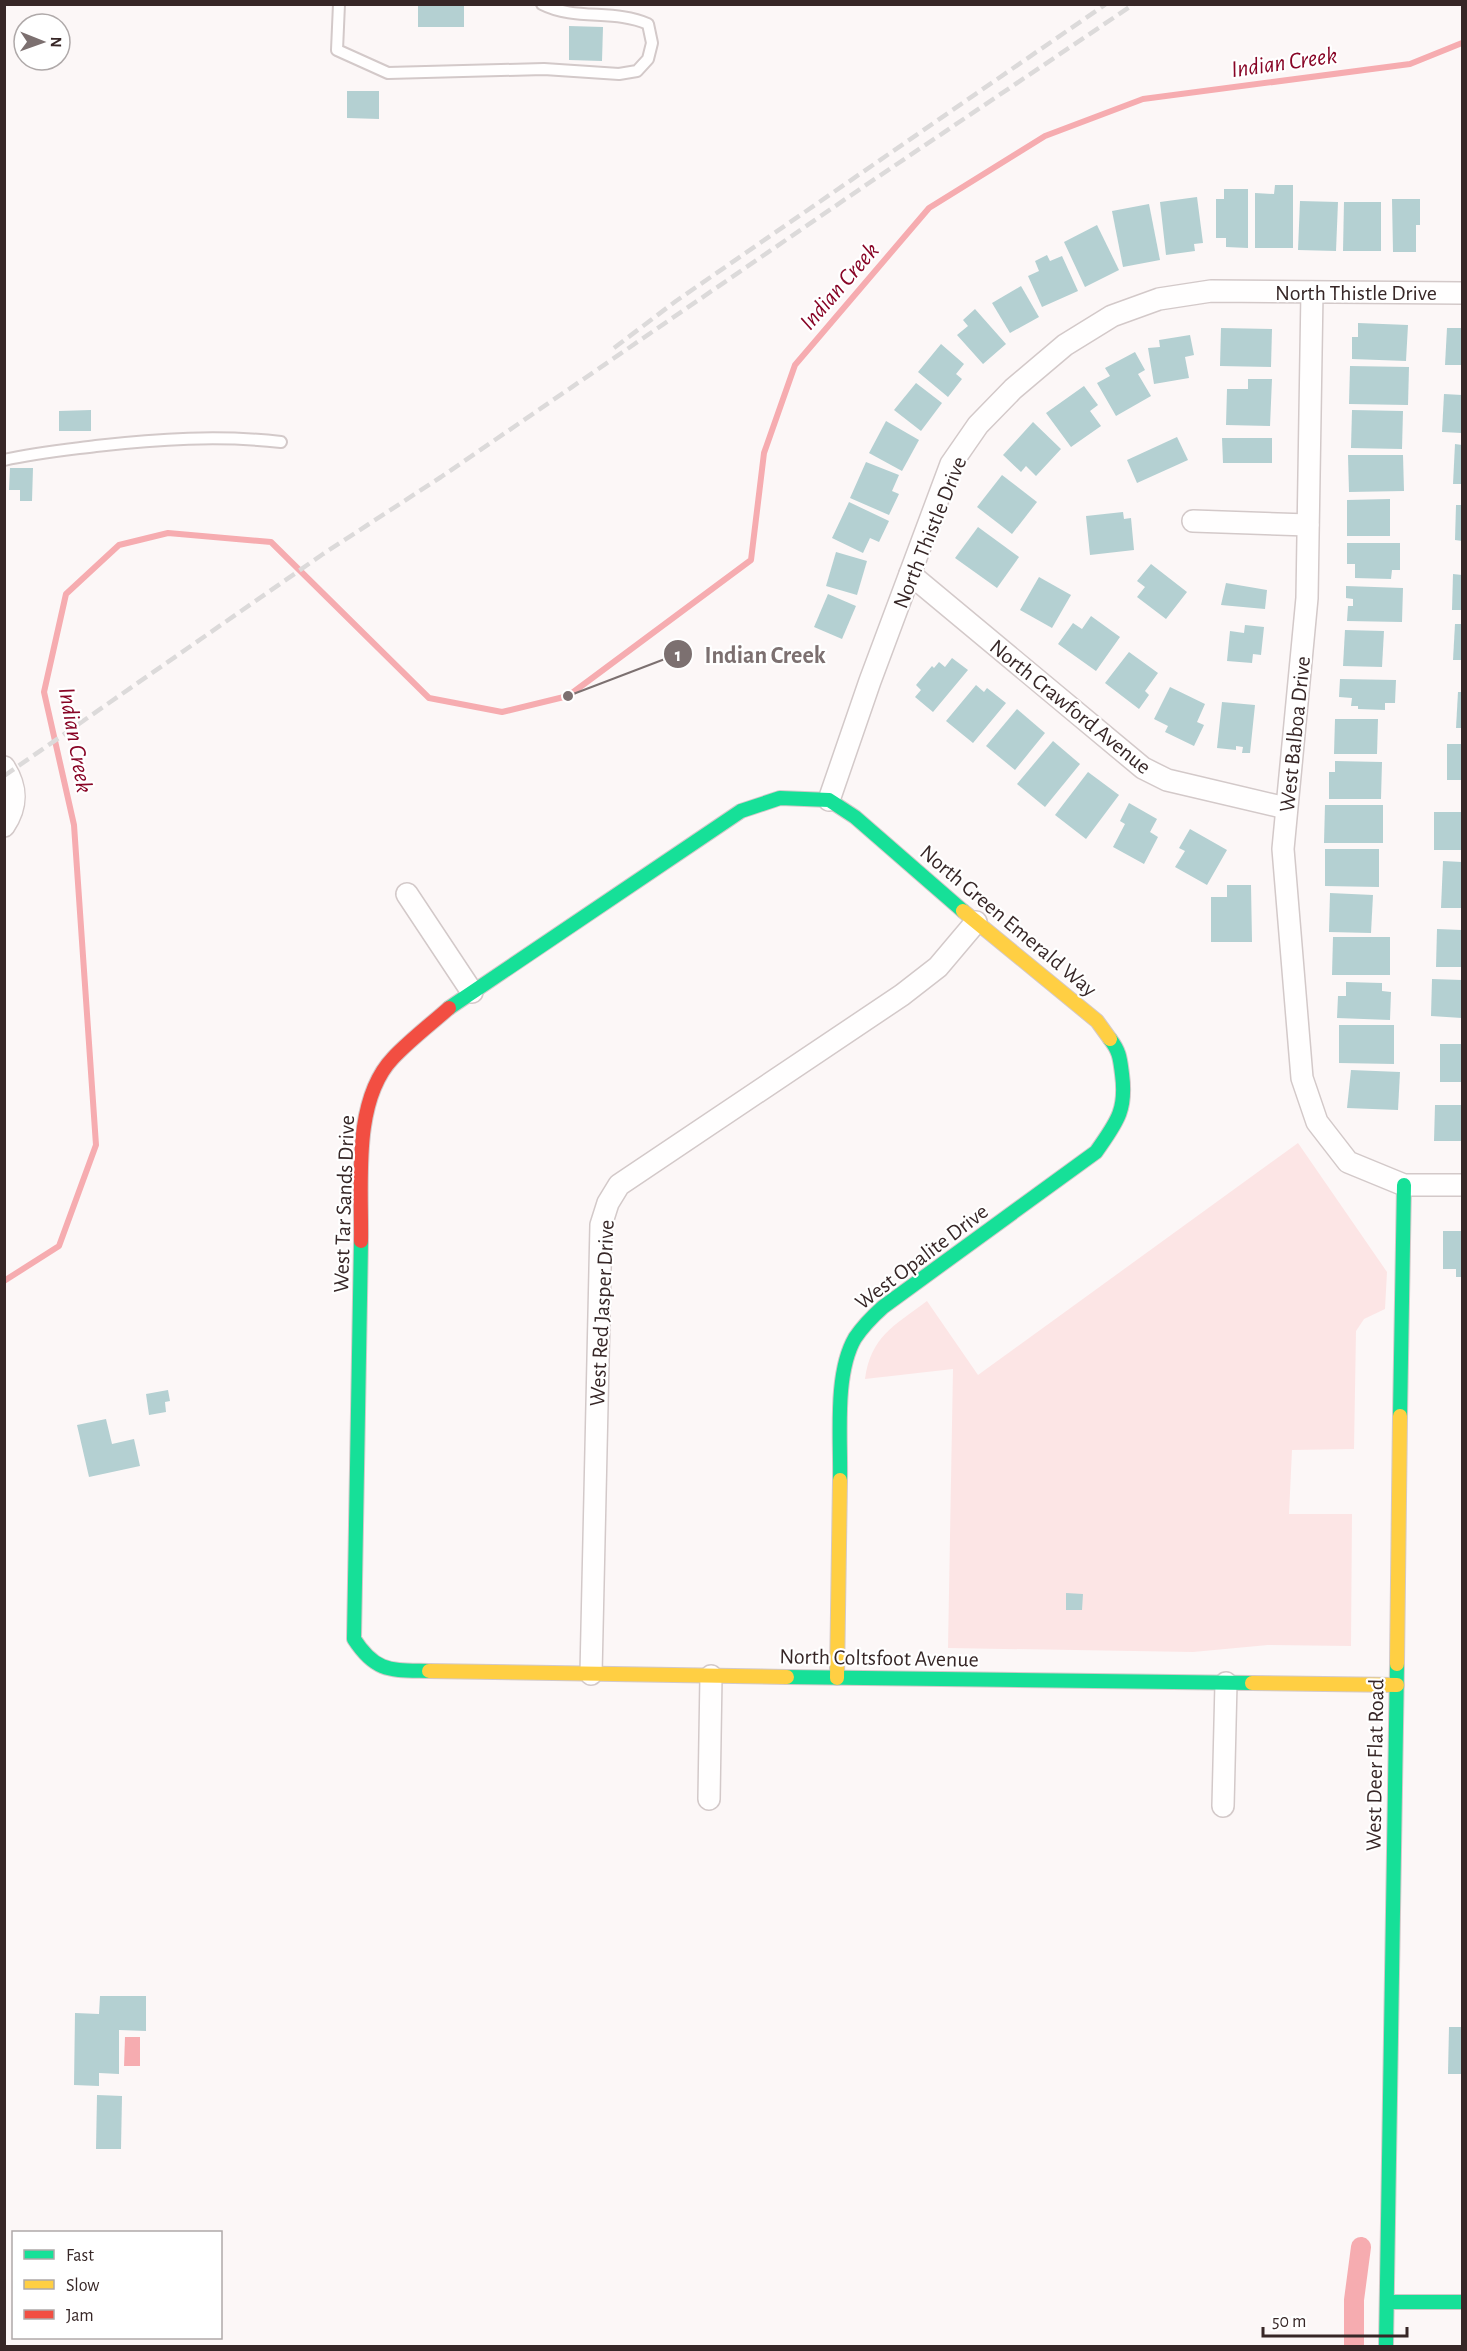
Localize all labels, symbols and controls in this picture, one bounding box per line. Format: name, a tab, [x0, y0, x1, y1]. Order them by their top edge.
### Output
north arrow	[12, 12, 72, 72]
text: N	[48, 37, 64, 48]
water label: Indian Creek	[1230, 44, 1339, 82]
water label: Indian Creek	[796, 238, 884, 335]
street label: North Thistle Drive	[1275, 282, 1437, 304]
street label: North Thistle Drive	[889, 453, 970, 612]
callout: Indian Creek	[663, 633, 838, 675]
street label: North Crawford Avenue	[986, 635, 1155, 778]
text: Indian Creek	[704, 644, 826, 668]
text: 1	[675, 647, 681, 665]
street label: West Balboa Drive	[1276, 655, 1314, 813]
water label: Indian Creek	[54, 686, 96, 795]
street label: North Green Emerald Way	[916, 841, 1101, 1001]
street label: West Tar Sands Drive	[330, 1115, 358, 1293]
street label: West Opalite Drive	[851, 1200, 992, 1314]
street label: West Red Jasper Drive	[586, 1219, 618, 1407]
street label: North Coltsfoot Avenue	[779, 1645, 979, 1671]
street label: West Deer Flat Road	[1362, 1679, 1388, 1851]
legend	[12, 2231, 222, 2339]
text: Fast	[66, 2247, 94, 2265]
text: Slow	[66, 2277, 99, 2295]
scale bar	[1263, 2300, 1407, 2338]
text: Jam	[66, 2307, 94, 2325]
text: 50 m	[1272, 2313, 1306, 2331]

